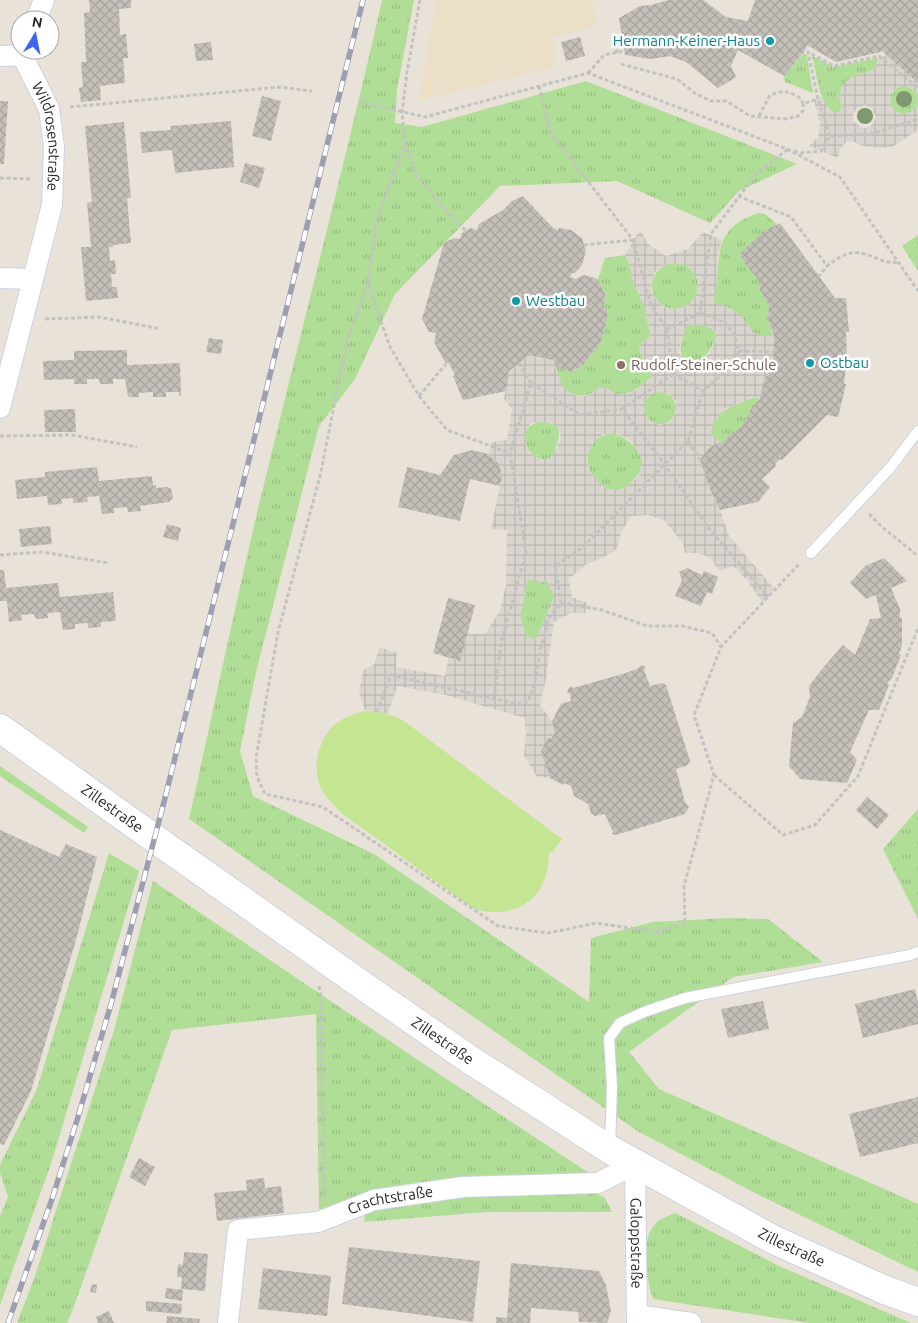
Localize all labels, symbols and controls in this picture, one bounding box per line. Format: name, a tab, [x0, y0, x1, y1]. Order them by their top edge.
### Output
north arrow	[10, 10, 60, 60]
text: N	[31, 13, 44, 31]
place label: Hermann-Keiner-Haus	[613, 32, 760, 49]
marker: Hermann-Keiner-Haus	[764, 35, 776, 47]
street label: Wildrosenstraße	[29, 79, 63, 191]
place label: Westbau	[526, 292, 585, 309]
marker: Westbau	[510, 295, 522, 307]
place label: Ostbau	[820, 354, 869, 371]
place label: Rudolf-Steiner-Schule	[631, 356, 777, 373]
marker: Ostbau	[804, 357, 816, 369]
marker: Rudolf-Steiner-Schule	[615, 359, 627, 371]
street label: Zillestraße	[78, 780, 146, 836]
street label: Zillestraße	[409, 1013, 477, 1068]
street label: Crachtstraße	[345, 1182, 434, 1218]
street label: Galoppstraße	[627, 1198, 646, 1289]
street label: Zillestraße	[756, 1224, 828, 1270]

